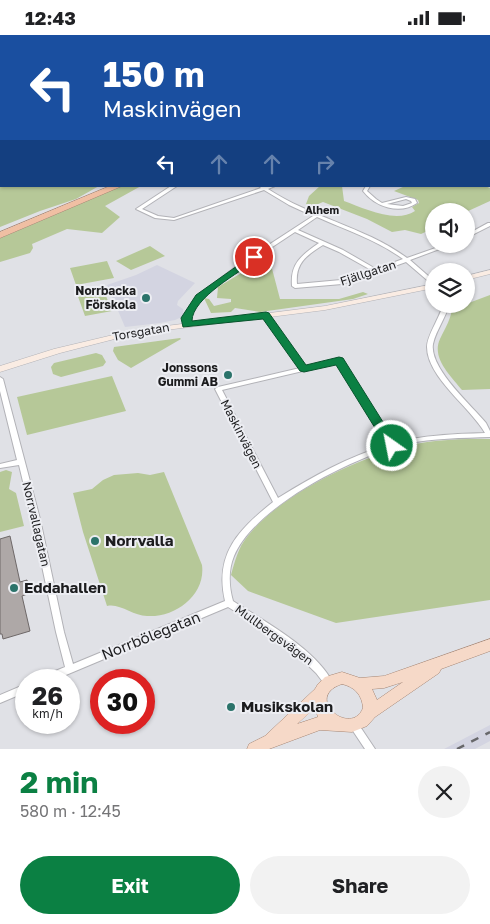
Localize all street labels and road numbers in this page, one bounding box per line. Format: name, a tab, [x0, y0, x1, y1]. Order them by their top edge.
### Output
street label: Fjällgatan	[338, 256, 398, 289]
street label: Torsgatan	[111, 319, 171, 344]
street label: Maskinvägen	[218, 397, 265, 471]
street label: Norrvallagatan	[19, 480, 54, 568]
street label: Mullbergsvägen	[232, 601, 316, 668]
street label: Norrbölegatan	[99, 607, 203, 663]

